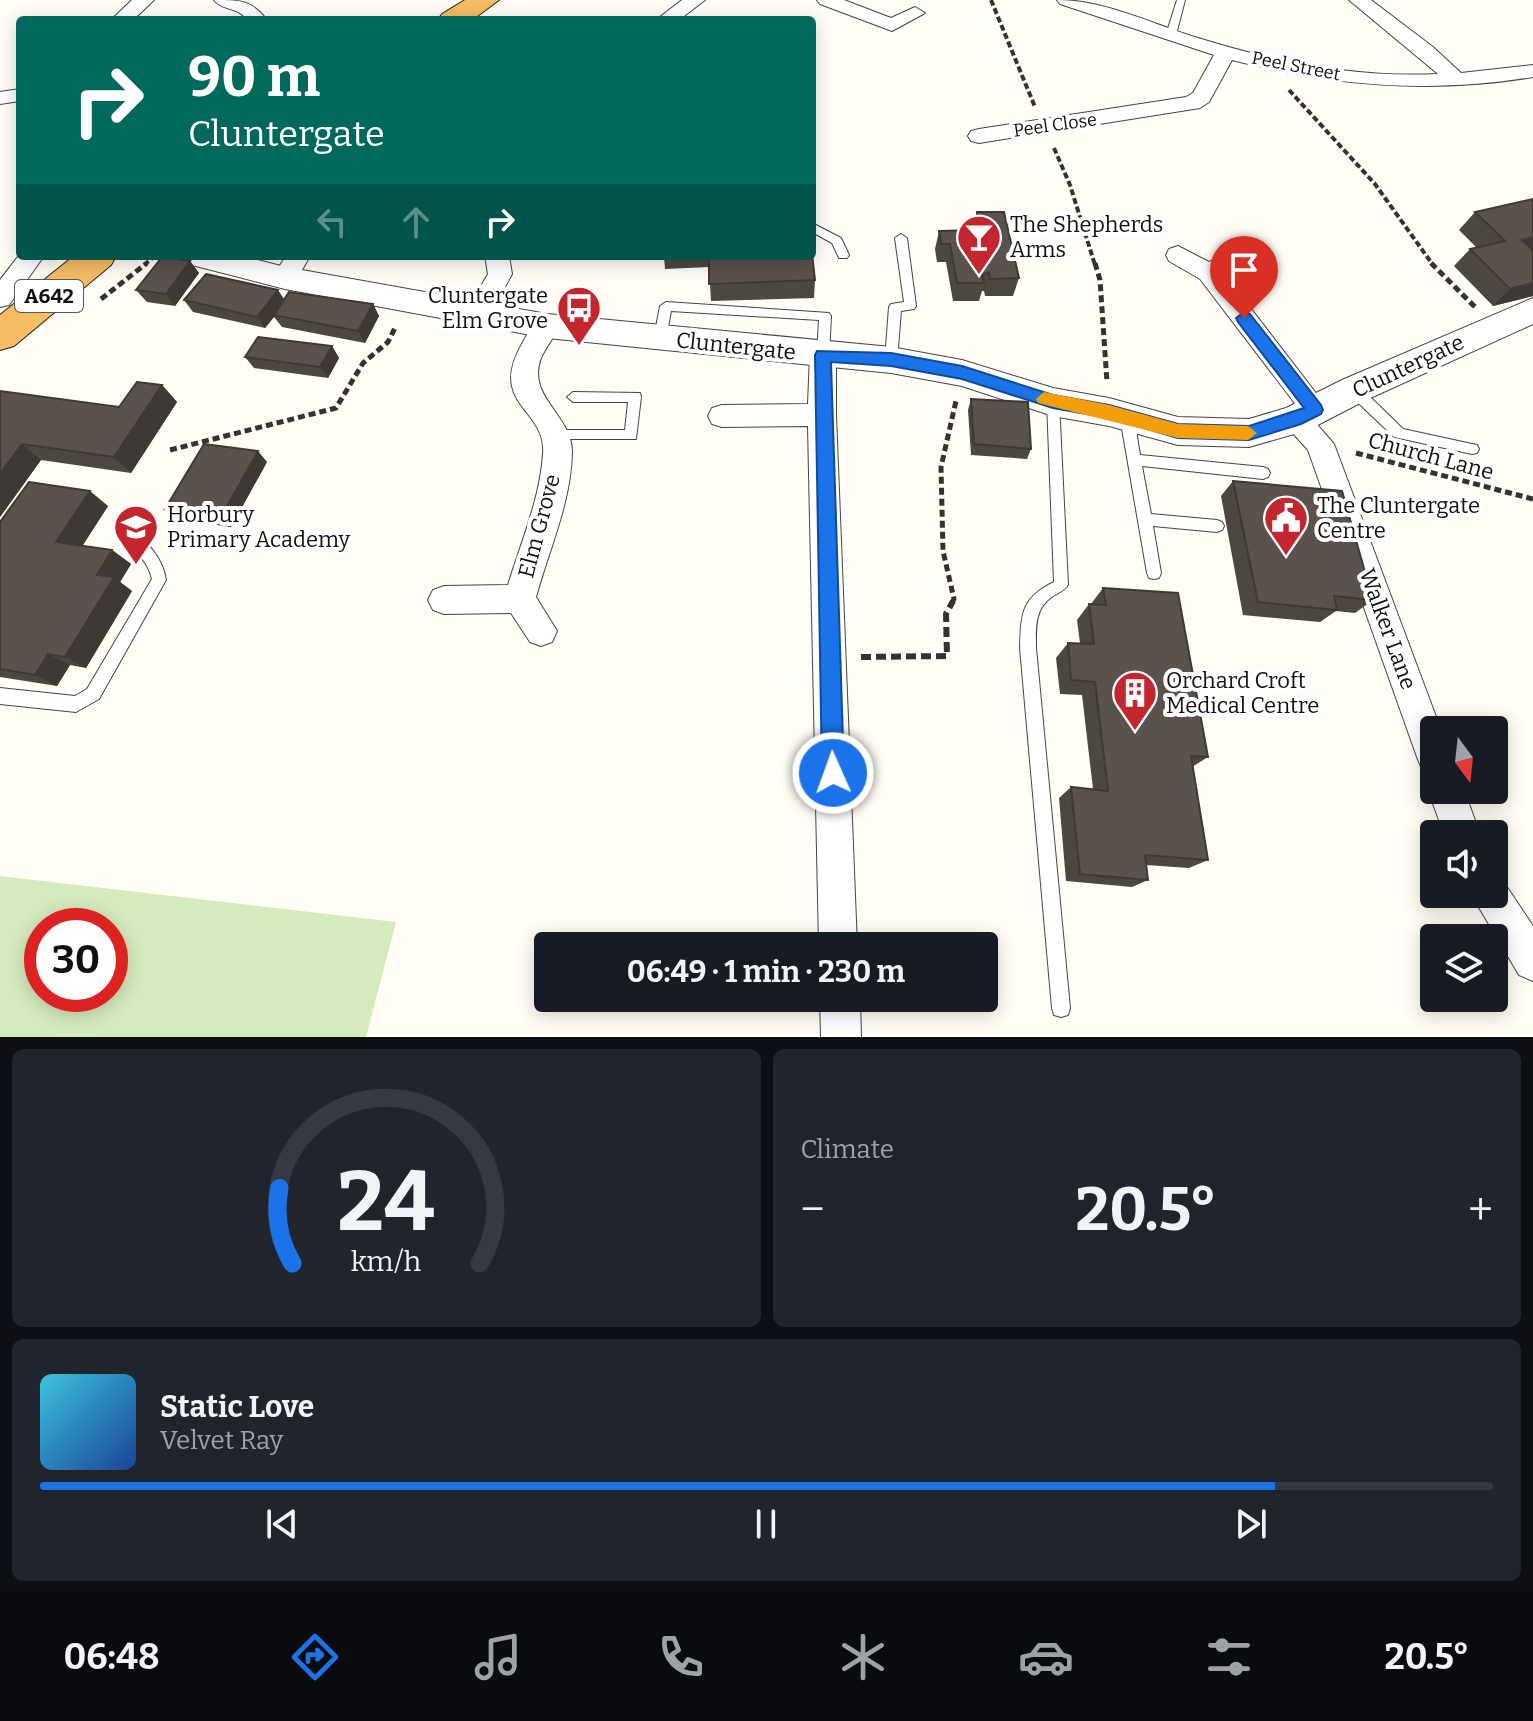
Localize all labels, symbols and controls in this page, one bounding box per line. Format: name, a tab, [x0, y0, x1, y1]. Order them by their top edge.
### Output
text: 90 m	[188, 44, 320, 111]
street label: Peel Street	[1250, 47, 1343, 85]
icon: right	[56, 48, 160, 152]
street label: Peel Close	[1012, 108, 1098, 142]
text: Cluntergate	[188, 112, 385, 156]
icon: left	[310, 200, 354, 244]
icon: ahead	[394, 200, 438, 244]
icon: right	[478, 200, 522, 244]
place label: The Shepherds Arms	[1010, 211, 1163, 263]
bar icon: The Shepherds Arms	[955, 213, 1003, 276]
pin	[1210, 236, 1278, 318]
icon: arrive	[1222, 248, 1266, 292]
road number: A642	[15, 280, 83, 312]
place label: Cluntergate Elm Grove	[428, 282, 548, 334]
bus stop icon: Cluntergate Elm Grove	[555, 284, 603, 347]
street label: Cluntergate	[675, 326, 797, 366]
street label: Cluntergate	[1348, 328, 1468, 404]
street label: Church Lane	[1365, 426, 1497, 486]
street label: Elm Grove	[512, 471, 566, 581]
place label: The Cluntergate Centre	[1317, 492, 1480, 544]
public building icon: The Cluntergate Centre	[1262, 494, 1310, 557]
place label: Horbury Primary Academy	[167, 501, 350, 553]
school or university icon: Horbury Primary Academy	[112, 503, 160, 566]
street label: Walker Lane	[1354, 565, 1422, 693]
place label: Orchard Croft Medical Centre	[1166, 667, 1319, 719]
building icon: Orchard Croft Medical Centre	[1111, 669, 1159, 732]
north arrow	[1420, 716, 1508, 804]
map controls	[1420, 716, 1508, 1012]
position arrow	[791, 731, 875, 815]
button: sound	[1420, 820, 1508, 908]
speed limit sign: 30	[24, 908, 128, 1012]
button: layers	[1420, 924, 1508, 1012]
text: 06:49 · 1 min · 230 m	[627, 954, 905, 990]
text: Climate	[801, 1134, 894, 1165]
text: 24	[338, 1152, 435, 1252]
text: 20.5°	[1075, 1174, 1217, 1246]
text: −	[801, 1183, 825, 1236]
text: +	[1468, 1183, 1493, 1236]
text: km/h	[351, 1244, 422, 1279]
text: Static Love	[160, 1389, 314, 1425]
text: Velvet Ray	[160, 1425, 283, 1456]
icon: previous	[260, 1502, 304, 1546]
icon: pause	[744, 1502, 788, 1546]
icon: next	[1229, 1502, 1273, 1546]
icon: directions	[287, 1629, 343, 1685]
icon: music	[470, 1629, 526, 1685]
icon: phone	[653, 1629, 709, 1685]
icon: climate	[835, 1629, 891, 1685]
icon: car	[1018, 1629, 1074, 1685]
icon: filters	[1201, 1629, 1257, 1685]
text: 06:48	[63, 1635, 160, 1679]
text: 20.5°	[1384, 1635, 1469, 1679]

